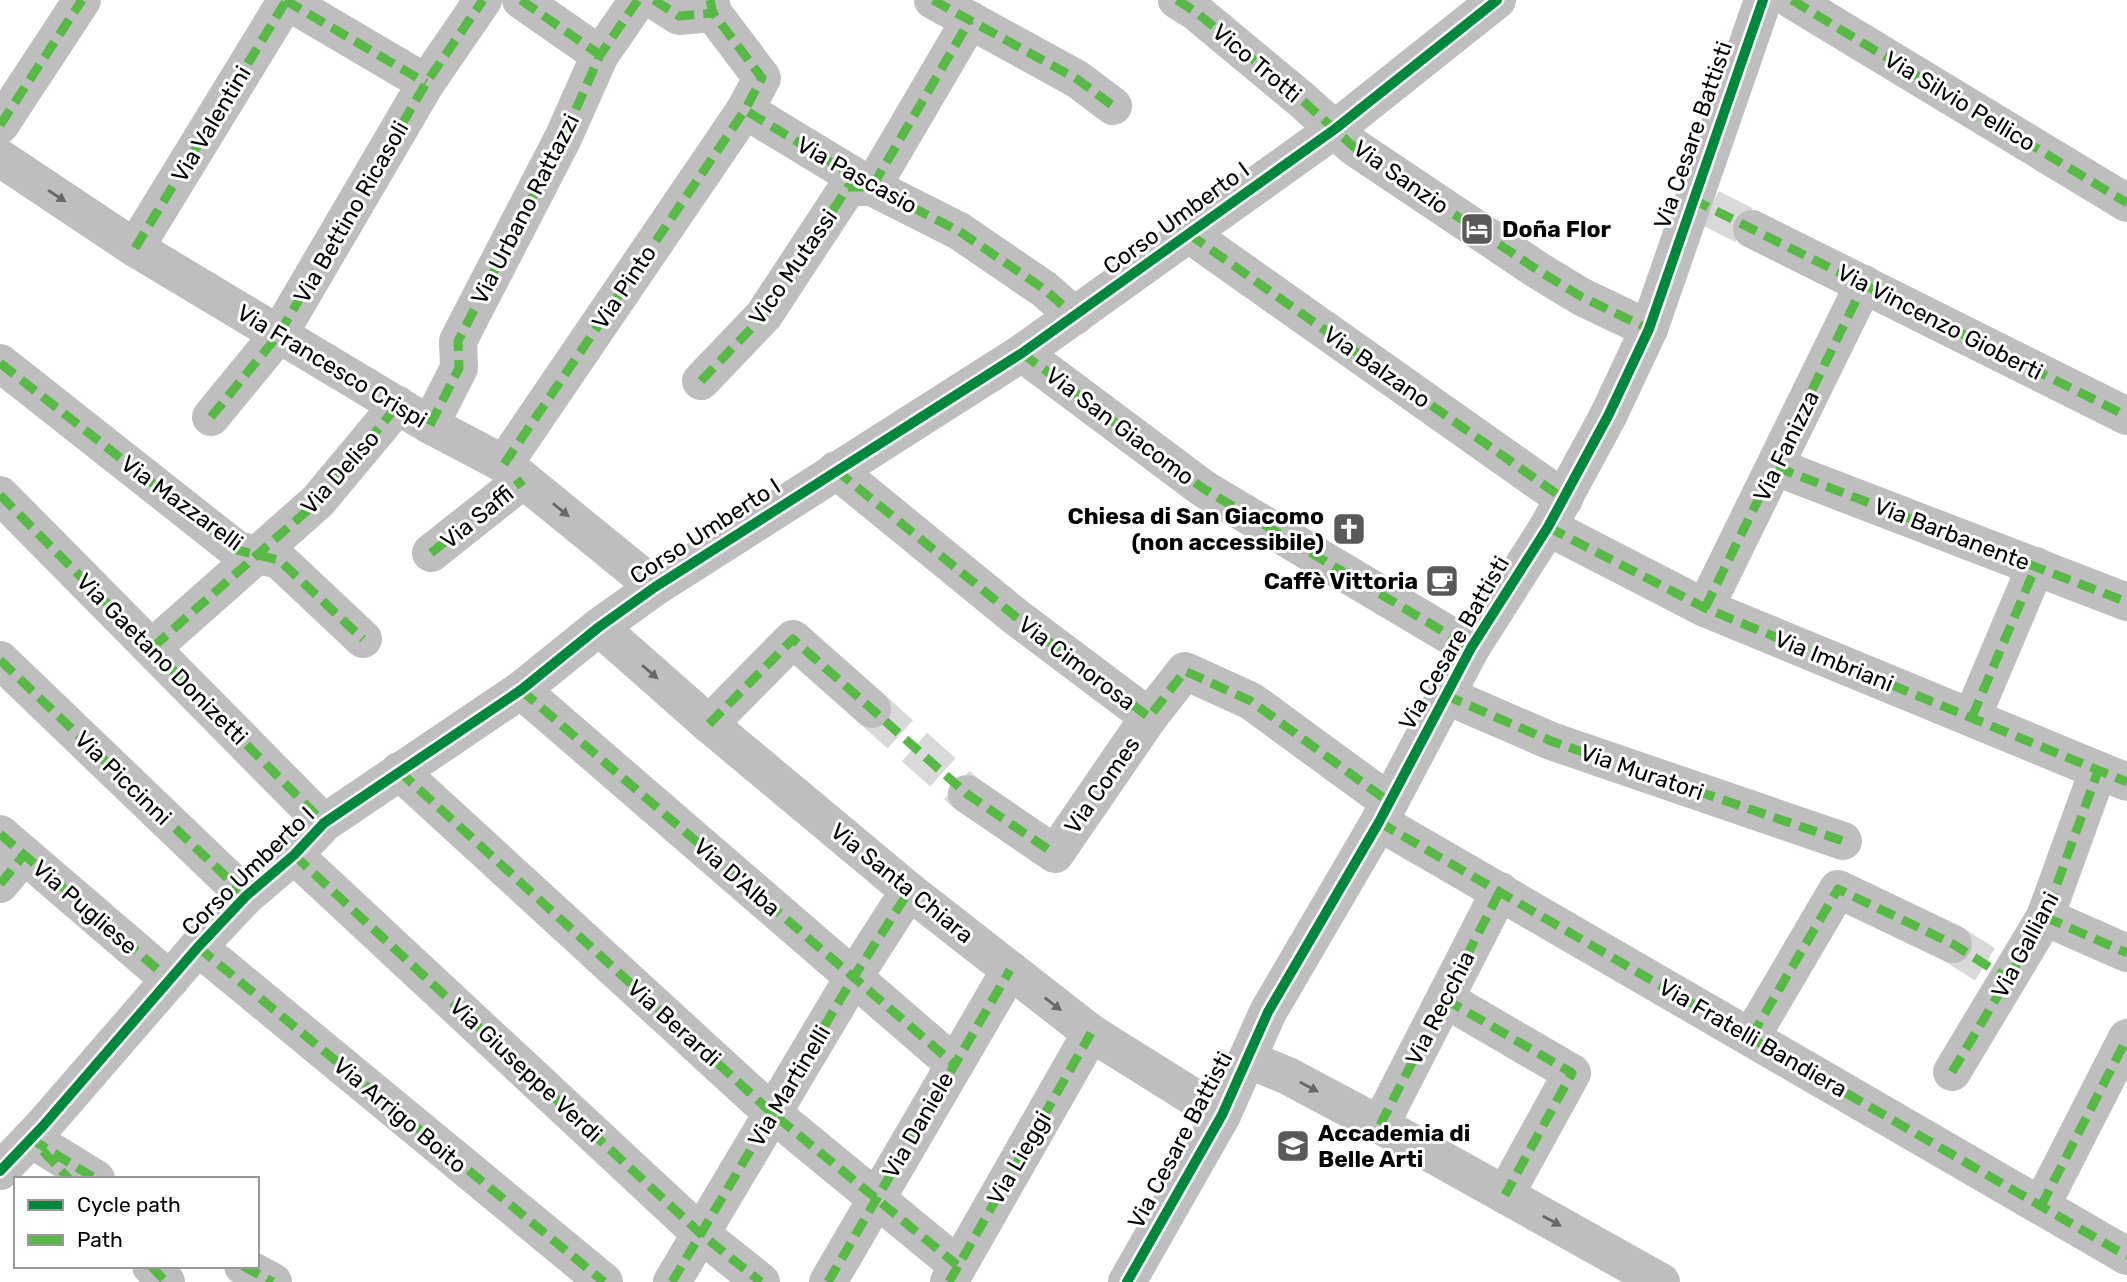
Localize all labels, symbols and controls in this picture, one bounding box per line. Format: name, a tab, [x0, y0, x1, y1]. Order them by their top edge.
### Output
street label: Vico Trotti	[1207, 18, 1307, 108]
street label: Via Cesare Battisti	[1648, 38, 1738, 232]
street label: Via Silvio Pellico	[1879, 45, 2041, 157]
street label: Via Valentini	[165, 61, 257, 187]
street label: Via Urbano Rattazzi	[465, 109, 585, 309]
street label: Via Bettino Ricasoli	[288, 116, 414, 308]
street label: Via Pascasio	[792, 130, 922, 220]
street label: Via Sanzio	[1348, 134, 1454, 220]
street label: Corso Umberto I	[1097, 156, 1255, 280]
one-way arrow	[48, 189, 66, 203]
street label: Vico Mutassi	[743, 204, 843, 330]
hotel icon: Doña Flor	[1458, 210, 1496, 248]
place label: Doña Flor	[1502, 215, 1612, 243]
street label: Via Pinto	[586, 240, 662, 334]
street label: Via Vincenzo Gioberti	[1833, 258, 2047, 386]
street label: Via Francesco Crispi	[232, 298, 432, 434]
street label: Via Balzano	[1318, 320, 1436, 414]
street label: Via San Giacomo	[1040, 361, 1200, 491]
street label: Via Fanizza	[1747, 386, 1825, 506]
street label: Via Deliso	[295, 424, 385, 520]
street label: Via Mazzarelli	[115, 449, 249, 557]
street label: Corso Umberto I	[624, 472, 786, 590]
street label: Via Saffi	[435, 479, 519, 555]
street label: Via Barbanente	[1870, 491, 2034, 577]
place label: Chiesa di San Giacomo (non accessibile)	[1068, 502, 1324, 556]
one-way arrow	[552, 503, 570, 518]
church icon: Chiesa di San Giacomo (non accessibile)	[1330, 510, 1368, 548]
street label: Via Cesare Battisti	[1393, 551, 1515, 735]
cafe icon: Caffè Vittoria	[1423, 562, 1461, 600]
street label: Via Gaetano Donizetti	[70, 567, 254, 751]
place label: Caffè Vittoria	[1264, 567, 1418, 595]
street label: Via Cimorosa	[1013, 610, 1141, 716]
street label: Via Imbriani	[1770, 624, 1898, 698]
one-way arrow	[642, 664, 659, 679]
street label: Via Piccinni	[69, 725, 177, 831]
street label: Via Comes	[1058, 731, 1146, 839]
street label: Via Muratori	[1577, 738, 1707, 806]
street label: Corso Umberto I	[176, 801, 320, 941]
street label: Via Santa Chiara	[825, 817, 979, 949]
street label: Via D'Alba	[688, 832, 786, 922]
street label: Via Pugliese	[27, 854, 143, 960]
street label: Via Galliani	[1985, 887, 2065, 1003]
street label: Via Recchia	[1399, 946, 1481, 1070]
street label: Via Fratelli Bandiera	[1654, 973, 1852, 1103]
street label: Via Berardi	[621, 974, 727, 1072]
street label: Via Giuseppe Verdi	[444, 992, 608, 1148]
one-way arrow	[1043, 996, 1061, 1011]
street label: Via Martinelli	[742, 1020, 836, 1152]
street label: Via Cesare Battisti	[1122, 1047, 1238, 1233]
street label: Via Arrigo Boito	[328, 1051, 472, 1179]
street label: Via Daniele	[876, 1067, 960, 1183]
one-way arrow	[1300, 1081, 1320, 1093]
street label: Via Lieggi	[981, 1106, 1057, 1210]
place label: Accademia di Belle Arti	[1318, 1119, 1470, 1173]
school or university icon: Accademia di Belle Arti	[1274, 1127, 1312, 1165]
legend	[14, 1177, 259, 1268]
text: Cycle path	[77, 1192, 181, 1217]
one-way arrow	[1542, 1215, 1561, 1227]
text: Path	[77, 1227, 123, 1252]

